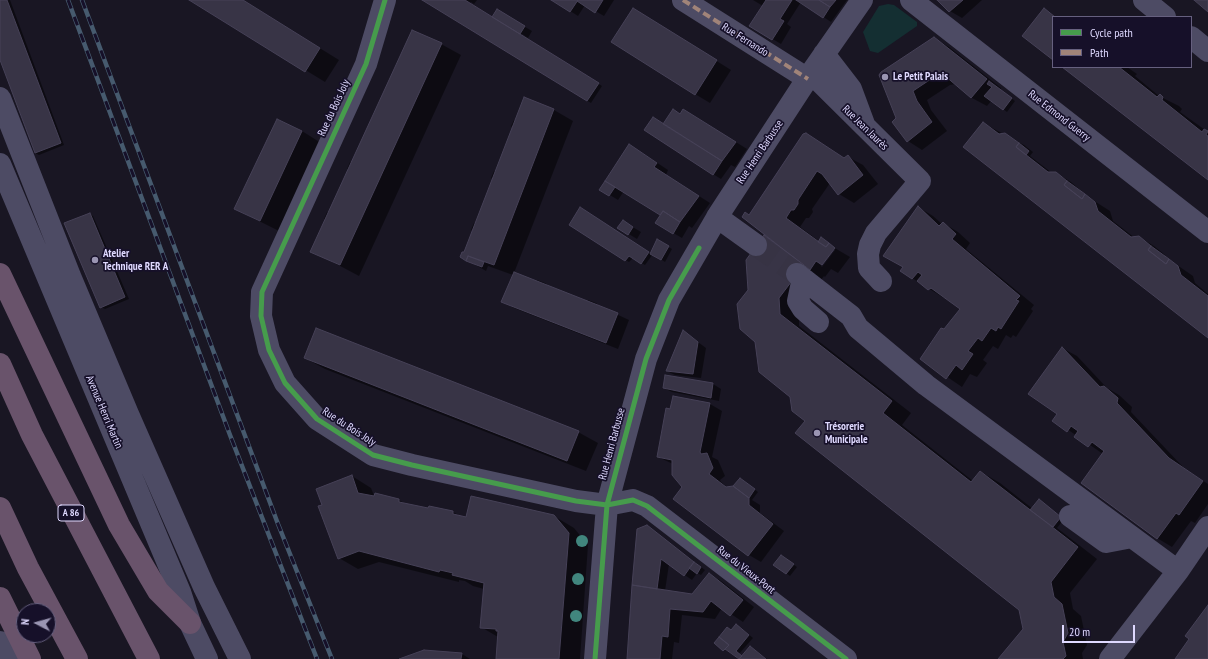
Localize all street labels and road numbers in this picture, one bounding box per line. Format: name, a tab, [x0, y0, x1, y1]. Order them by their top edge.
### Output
street label: Rue Fernando	[719, 20, 771, 60]
street label: Rue du Bois Joly	[315, 77, 353, 139]
street label: Rue Edmond Guerry	[1025, 88, 1093, 144]
street label: Rue Jean Jaurès	[839, 103, 891, 153]
street label: Rue Henri Barbusse	[734, 118, 786, 186]
street label: Avenue Henri Martin	[83, 373, 125, 451]
street label: Rue du Bois Joly	[320, 405, 378, 449]
street label: Rue Henri Barbusse	[596, 407, 628, 481]
road number: A 86	[58, 505, 84, 521]
street label: Rue du Vieux-Pont	[714, 543, 778, 597]

